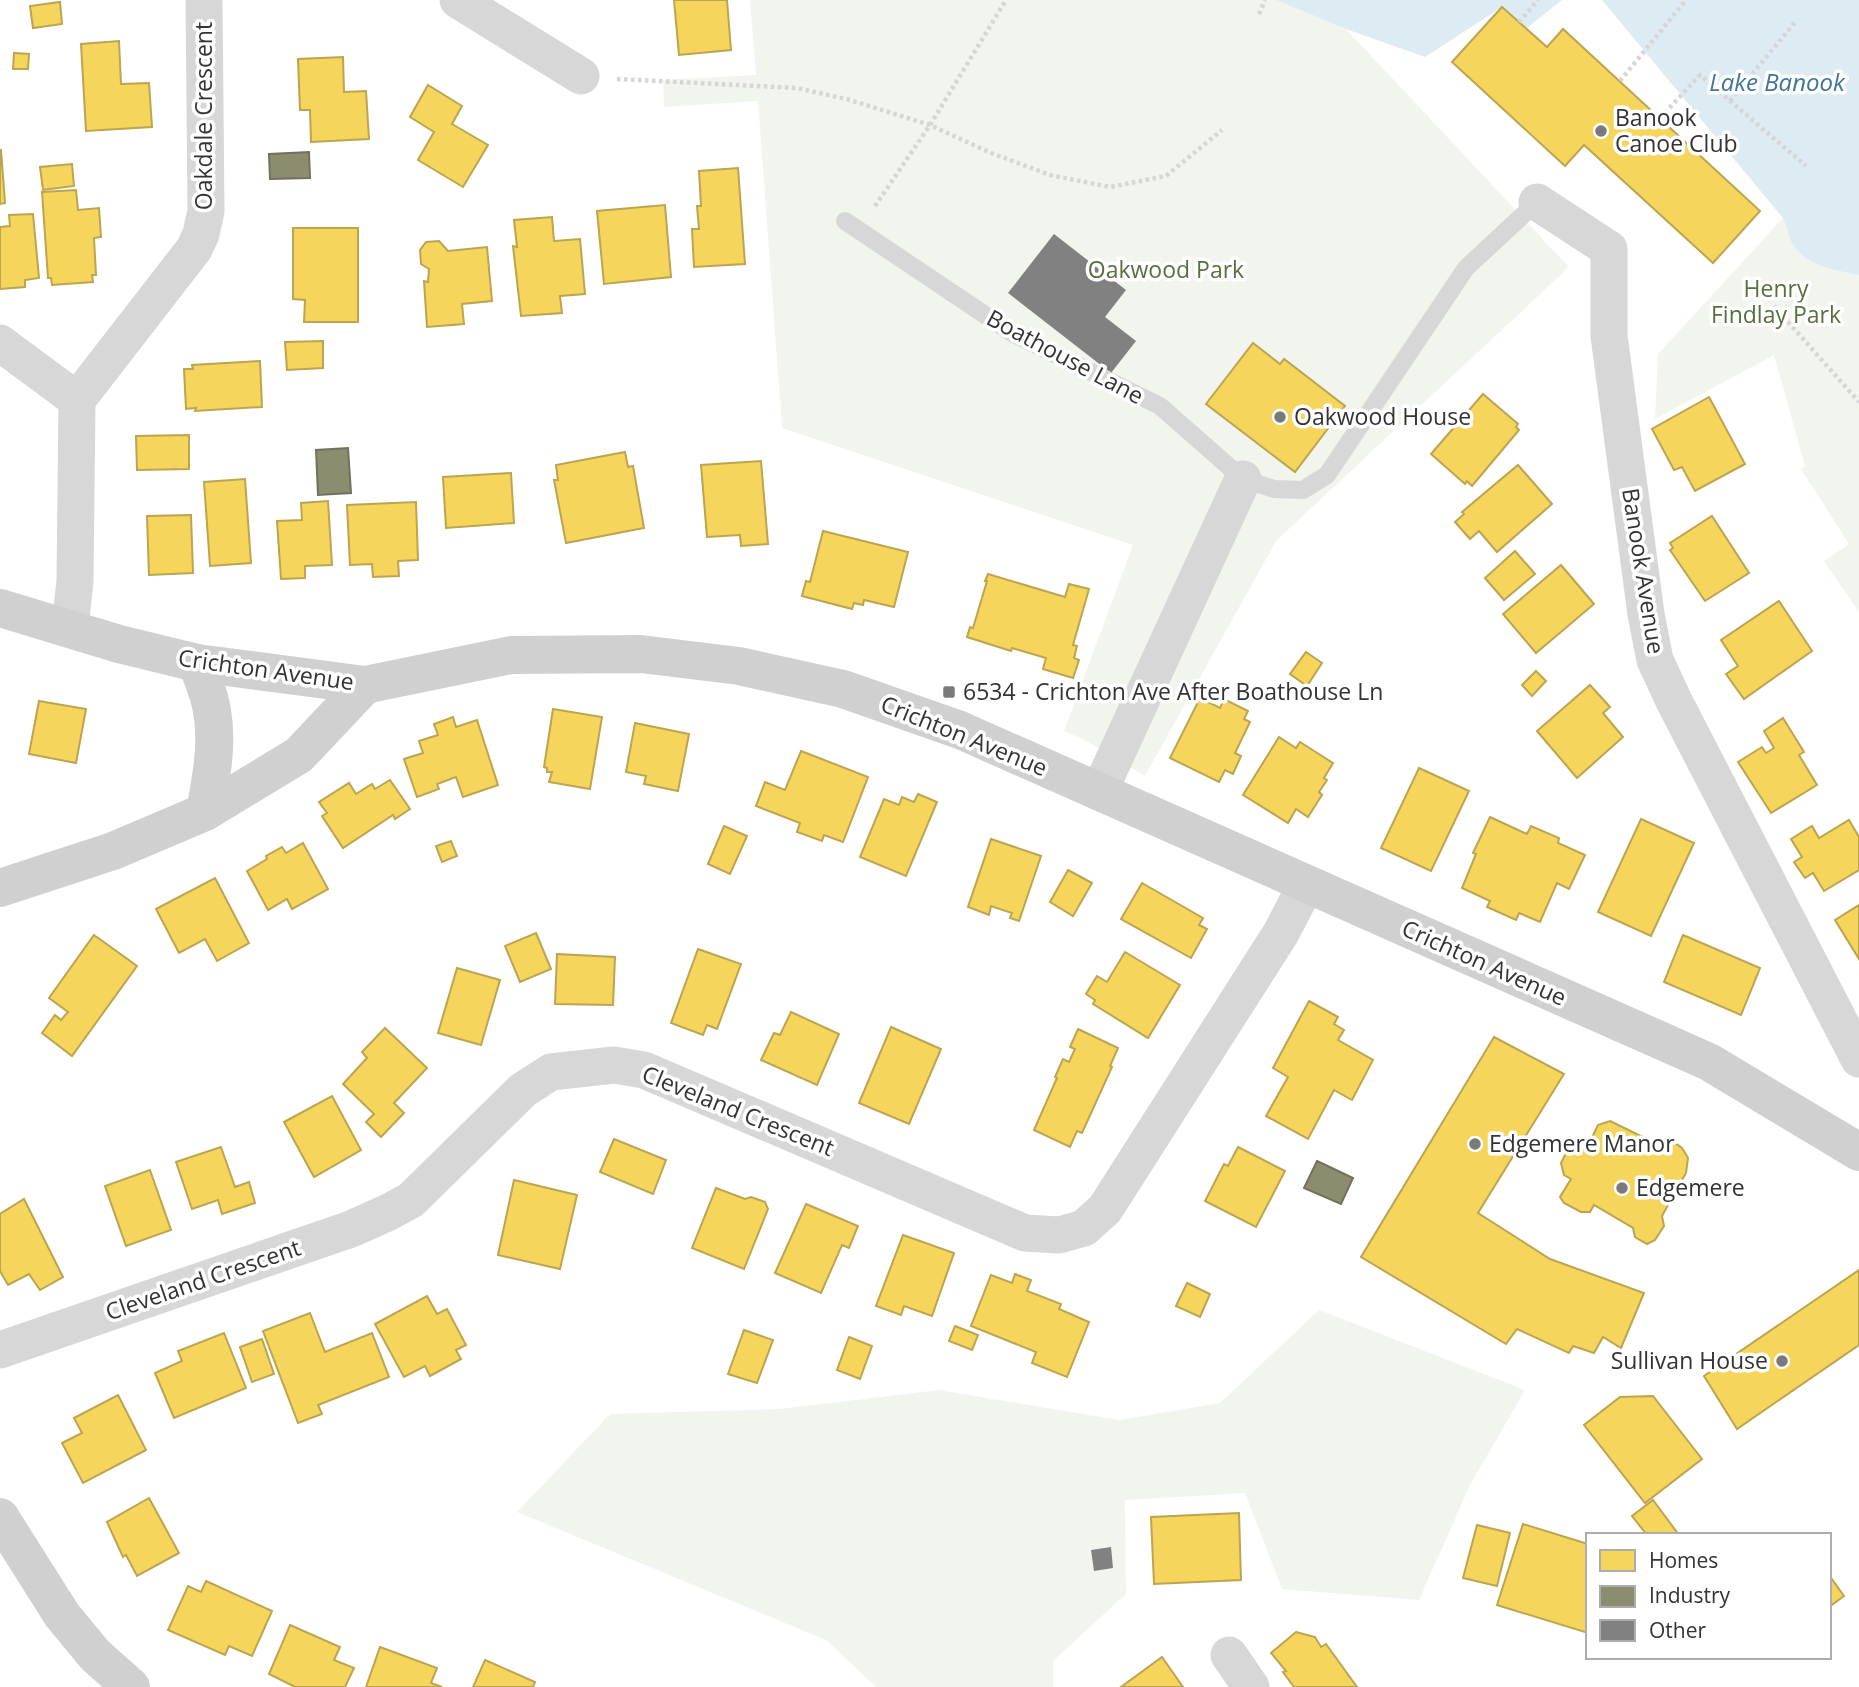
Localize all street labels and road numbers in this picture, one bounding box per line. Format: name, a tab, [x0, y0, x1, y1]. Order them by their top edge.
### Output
street label: Oakdale Crescent	[187, 22, 219, 210]
street label: Boathouse Lane	[981, 301, 1150, 411]
street label: Banook Avenue	[1615, 486, 1673, 656]
street label: Crichton Avenue	[176, 641, 356, 697]
street label: Crichton Avenue	[876, 687, 1052, 783]
street label: Crichton Avenue	[1397, 911, 1572, 1013]
street label: Cleveland Crescent	[638, 1057, 839, 1163]
street label: Cleveland Crescent	[101, 1231, 304, 1327]

